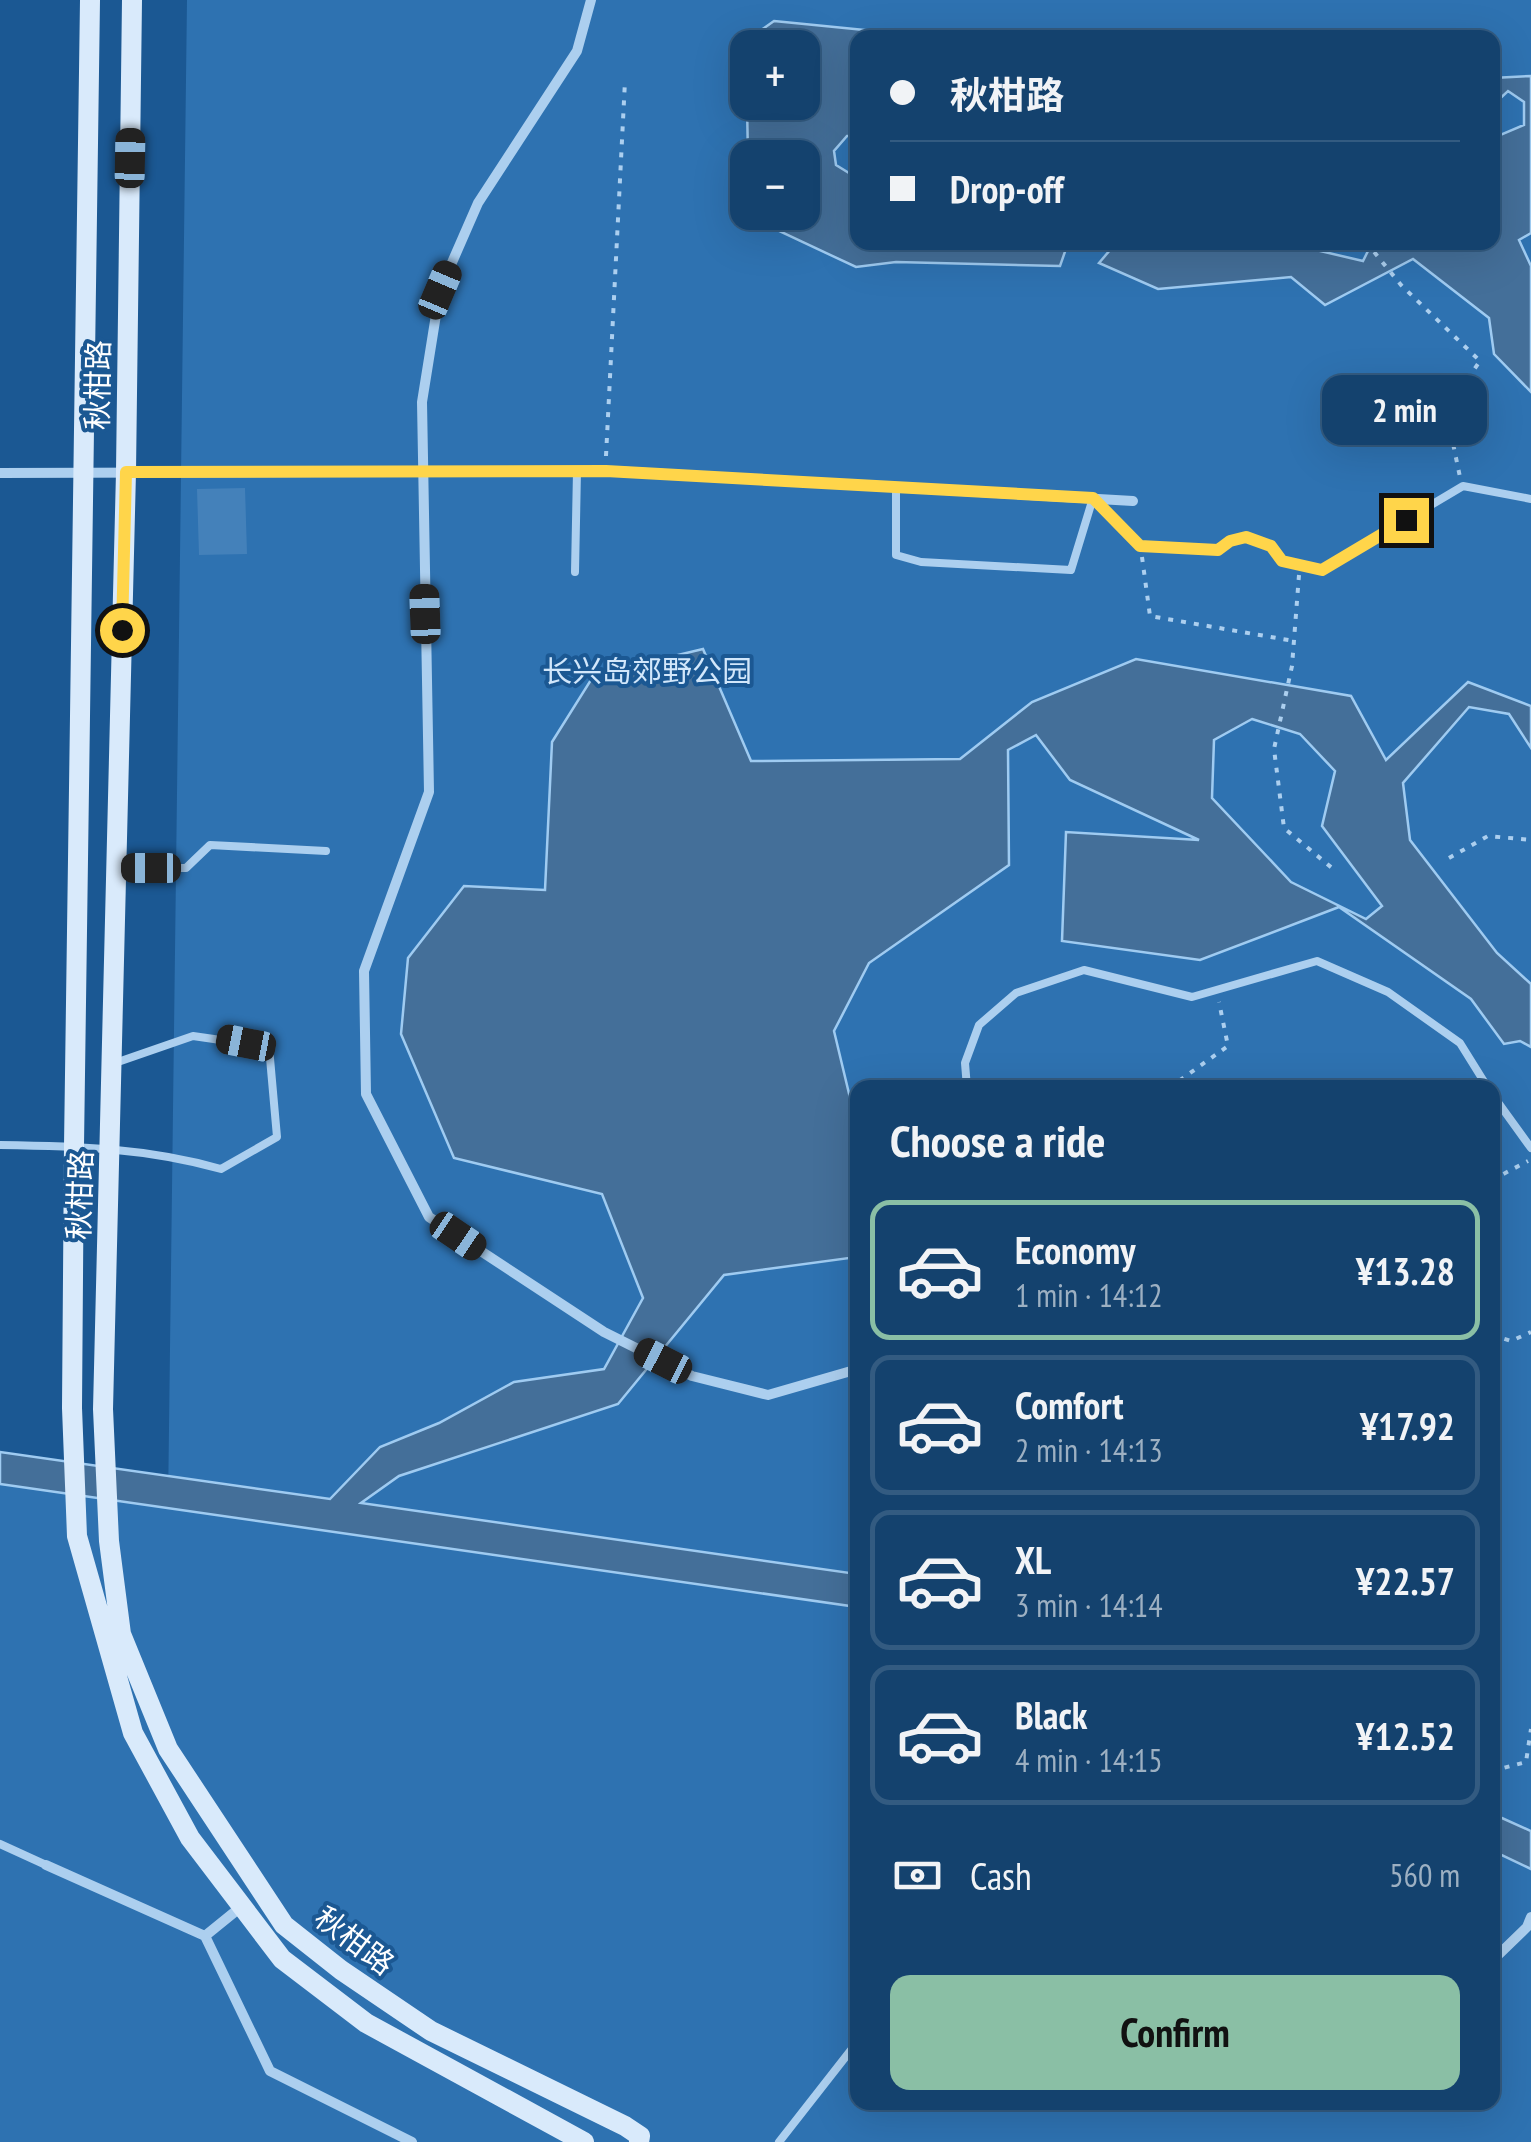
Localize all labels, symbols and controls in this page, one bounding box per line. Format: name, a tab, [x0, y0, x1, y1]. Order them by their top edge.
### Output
map controls	[730, 30, 820, 230]
button: +	[730, 30, 820, 120]
text: 秋柑路	[950, 70, 1064, 119]
car	[114, 128, 146, 188]
button: −	[730, 140, 820, 230]
text: Drop-off	[950, 164, 1064, 213]
car	[414, 257, 466, 323]
street label: 秋柑路	[77, 340, 117, 430]
callout: 2 min	[1324, 375, 1488, 445]
text: 2 min	[1372, 389, 1437, 431]
route end	[1384, 498, 1429, 543]
car	[409, 583, 441, 645]
route start	[100, 608, 145, 653]
park label: 长兴岛郊野公园	[542, 651, 752, 690]
car	[121, 853, 181, 883]
car	[214, 1023, 278, 1063]
text: Choose a ride	[890, 1111, 1105, 1169]
street label: 秋柑路	[58, 1149, 100, 1241]
car	[425, 1207, 491, 1265]
icon: car	[895, 1225, 985, 1315]
text: Economy	[1015, 1225, 1135, 1274]
text: ¥13.28	[1356, 1246, 1455, 1295]
text: 1 min · 14:12	[1015, 1274, 1163, 1316]
car	[629, 1334, 697, 1388]
icon: car	[895, 1380, 985, 1470]
text: Comfort	[1015, 1380, 1124, 1429]
text: ¥17.92	[1360, 1401, 1455, 1450]
text: 2 min · 14:13	[1015, 1429, 1163, 1471]
icon: car	[895, 1535, 985, 1625]
text: XL	[1015, 1535, 1051, 1584]
text: ¥22.57	[1356, 1556, 1455, 1605]
text: 3 min · 14:14	[1015, 1584, 1163, 1626]
icon: car	[895, 1690, 985, 1780]
text: Black	[1015, 1690, 1088, 1739]
text: ¥12.52	[1356, 1711, 1455, 1760]
text: 4 min · 14:15	[1015, 1739, 1163, 1781]
icon: cash	[890, 1848, 945, 1903]
text: Cash	[970, 1851, 1032, 1900]
text: 560 m	[1389, 1854, 1460, 1896]
street label: 秋柑路	[307, 1897, 403, 1983]
button: Confirm	[890, 1975, 1460, 2090]

